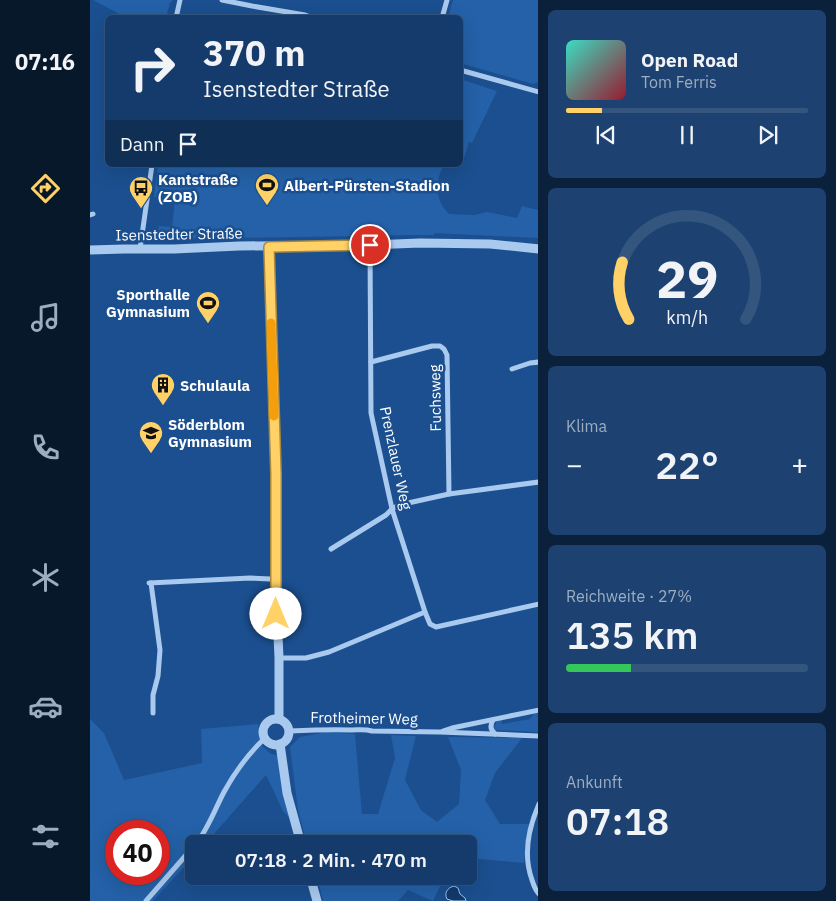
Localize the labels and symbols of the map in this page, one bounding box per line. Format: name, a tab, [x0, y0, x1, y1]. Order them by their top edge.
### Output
place label: Kantstraße (ZOB)	[158, 170, 238, 206]
sports icon: Albert-Pürsten-Stadion	[254, 172, 280, 206]
bus stop icon: Kantstraße (ZOB)	[128, 175, 154, 209]
place label: Albert-Pürsten-Stadion	[284, 176, 450, 195]
street label: Isenstedter Straße	[115, 223, 243, 245]
pin	[349, 224, 391, 266]
place label: Sporthalle Gymnasium	[106, 285, 190, 321]
sports icon: Sporthalle Gymnasium	[195, 290, 221, 324]
street label: Fuchsweg	[425, 364, 445, 432]
building icon: Schulaula	[150, 372, 176, 406]
place label: Schulaula	[180, 376, 251, 395]
street label: Prenzlauer Weg	[376, 405, 416, 512]
place label: Söderblom Gymnasium	[168, 415, 252, 451]
school or university icon: Söderblom Gymnasium	[138, 420, 164, 454]
position arrow	[249, 587, 301, 639]
street label: Frotheimer Weg	[310, 708, 418, 728]
speed limit sign: 40	[105, 820, 170, 885]

